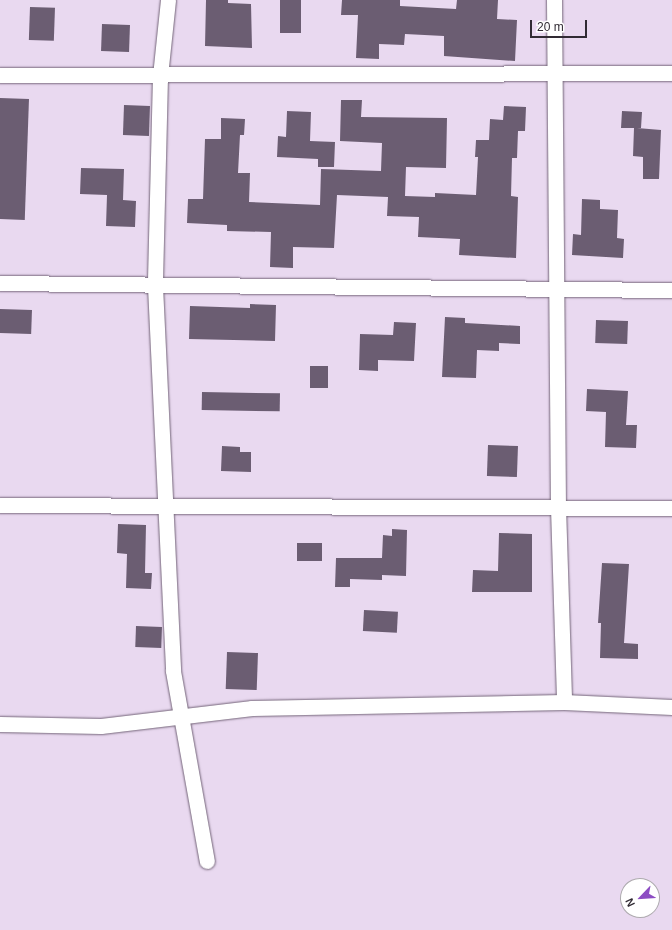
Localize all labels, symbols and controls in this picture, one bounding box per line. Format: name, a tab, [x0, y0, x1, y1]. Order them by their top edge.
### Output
scale bar	[532, 12, 589, 38]
text: 20 m	[537, 20, 564, 34]
north arrow	[620, 878, 660, 918]
text: N	[623, 897, 637, 909]

